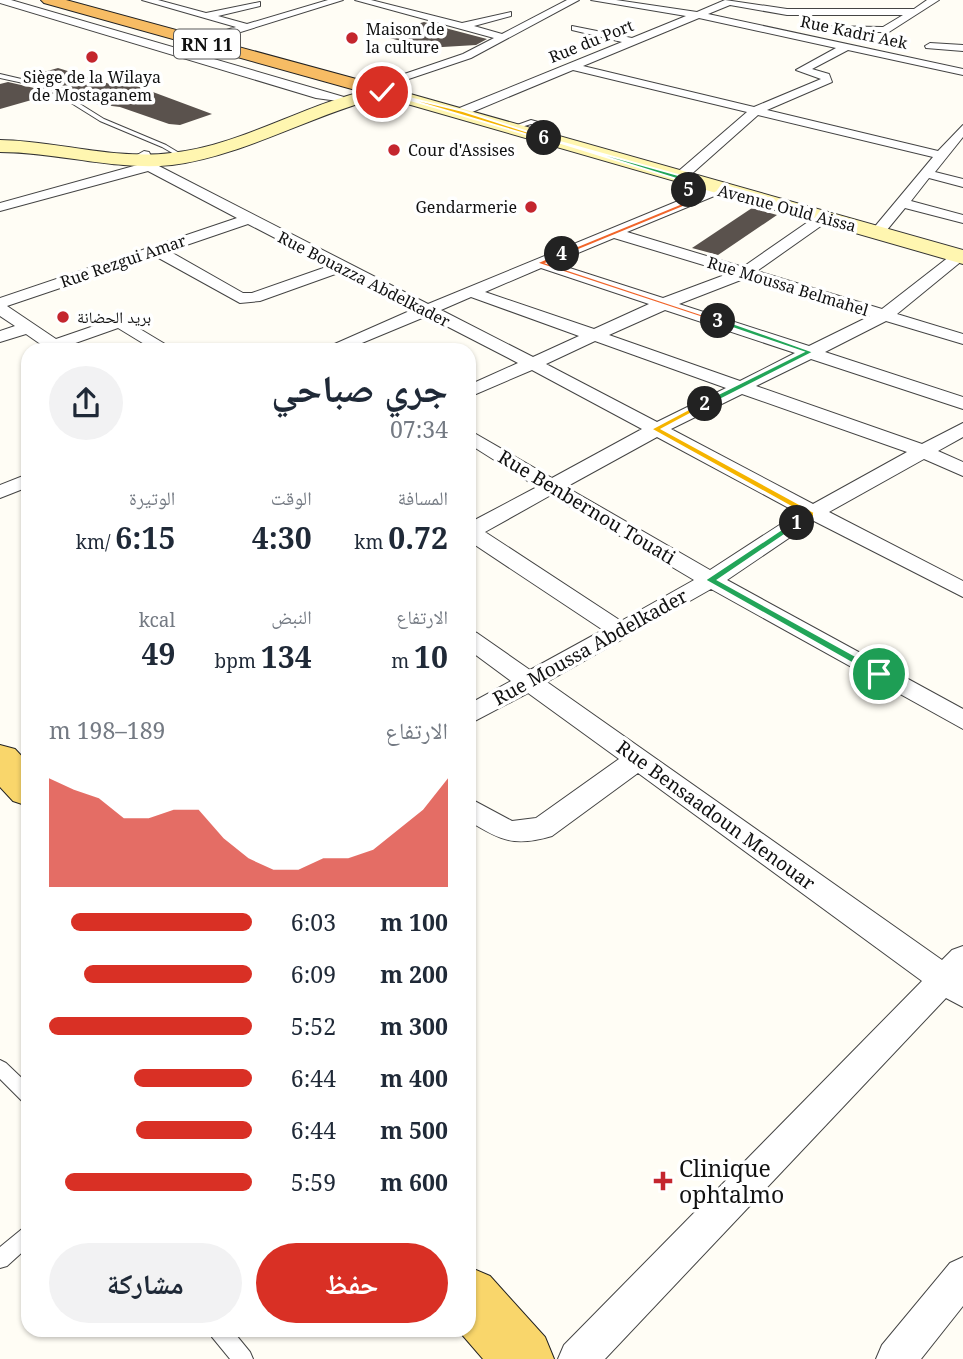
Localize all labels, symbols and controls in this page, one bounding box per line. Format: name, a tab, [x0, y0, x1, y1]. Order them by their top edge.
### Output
street label: Rue Kadri Aek	[798, 10, 910, 54]
street label: Rue du Port	[545, 14, 637, 68]
place label: Maison de la culture	[366, 18, 444, 58]
road number: RN 11	[174, 29, 240, 58]
marker: Maison de la culture	[344, 30, 360, 46]
marker: Siège de la Wilaya de Mostaganem	[84, 49, 100, 65]
pin	[352, 62, 412, 122]
place label: Siège de la Wilaya de Mostaganem	[23, 66, 161, 106]
icon: check	[363, 73, 401, 111]
pin: 6	[526, 120, 562, 156]
text: 6	[538, 124, 549, 150]
place label: Cour d'Assises	[408, 139, 515, 161]
marker: Cour d'Assises	[386, 142, 402, 158]
pin: 5	[672, 172, 706, 208]
text: 5	[683, 176, 694, 202]
street label: Avenue Ould Aissa	[715, 179, 859, 237]
place label: Gendarmerie	[415, 196, 517, 218]
marker: Gendarmerie	[523, 199, 539, 215]
street label: Rue Bouazza Abdelkader	[274, 226, 454, 332]
street label: Rue Rezgui Amar	[57, 229, 189, 293]
pin: 4	[544, 236, 580, 272]
text: 4	[556, 240, 567, 266]
street label: Rue Moussa Belmahel	[705, 251, 871, 321]
pin: 3	[700, 304, 736, 338]
place label: بريد الحضانة	[77, 306, 151, 328]
text: 3	[712, 307, 723, 333]
marker: بريد الحضانة	[55, 309, 71, 325]
text: جري صباحي	[271, 361, 448, 413]
button: share	[49, 366, 123, 440]
pin: 2	[688, 386, 722, 422]
text: 2	[699, 390, 710, 416]
text: 07:34	[390, 413, 448, 445]
street label: Rue Benbernou Touati	[493, 444, 681, 570]
text: الوتيرة	[129, 485, 175, 511]
text: الوقت	[271, 485, 312, 511]
text: المسافة	[398, 485, 448, 511]
pin: 1	[780, 505, 814, 540]
text: 1	[791, 509, 802, 535]
text: 6:15	[115, 517, 175, 558]
text: 4:30	[252, 517, 312, 558]
text: 0.72	[388, 517, 448, 558]
text: /km	[76, 529, 115, 555]
text: km	[354, 529, 388, 555]
street label: Rue Moussa Abdelkader	[488, 583, 692, 711]
text: النبض	[271, 604, 312, 630]
text: الارتفاع	[396, 604, 448, 630]
text: kcal	[139, 607, 175, 633]
text: 49	[141, 633, 175, 674]
text: 134	[261, 636, 312, 677]
text: 10	[414, 636, 448, 677]
pin	[849, 644, 909, 704]
text: bpm	[215, 648, 261, 674]
text: m	[391, 648, 414, 674]
icon: arrive	[860, 655, 898, 693]
text: 189–198 m	[49, 714, 165, 746]
text: الارتفاع	[385, 714, 448, 746]
street label: Rue Bensaadoun Menouar	[612, 734, 820, 896]
text: 6:03	[291, 906, 336, 938]
text: 100 m	[380, 906, 448, 938]
text: 6:09	[291, 958, 336, 990]
text: 200 m	[380, 958, 448, 990]
text: 5:52	[291, 1010, 336, 1042]
text: 300 m	[380, 1010, 448, 1042]
text: 6:44	[291, 1062, 336, 1094]
text: 400 m	[380, 1062, 448, 1094]
text: 6:44	[291, 1114, 336, 1146]
text: 500 m	[380, 1114, 448, 1146]
place label: Clinique ophtalmo	[679, 1152, 784, 1210]
text: 5:59	[291, 1166, 336, 1198]
text: 600 m	[380, 1166, 448, 1198]
marker: Clinique ophtalmo	[653, 1171, 673, 1191]
button: مشاركة	[49, 1243, 242, 1323]
button: حفظ	[256, 1243, 448, 1323]

